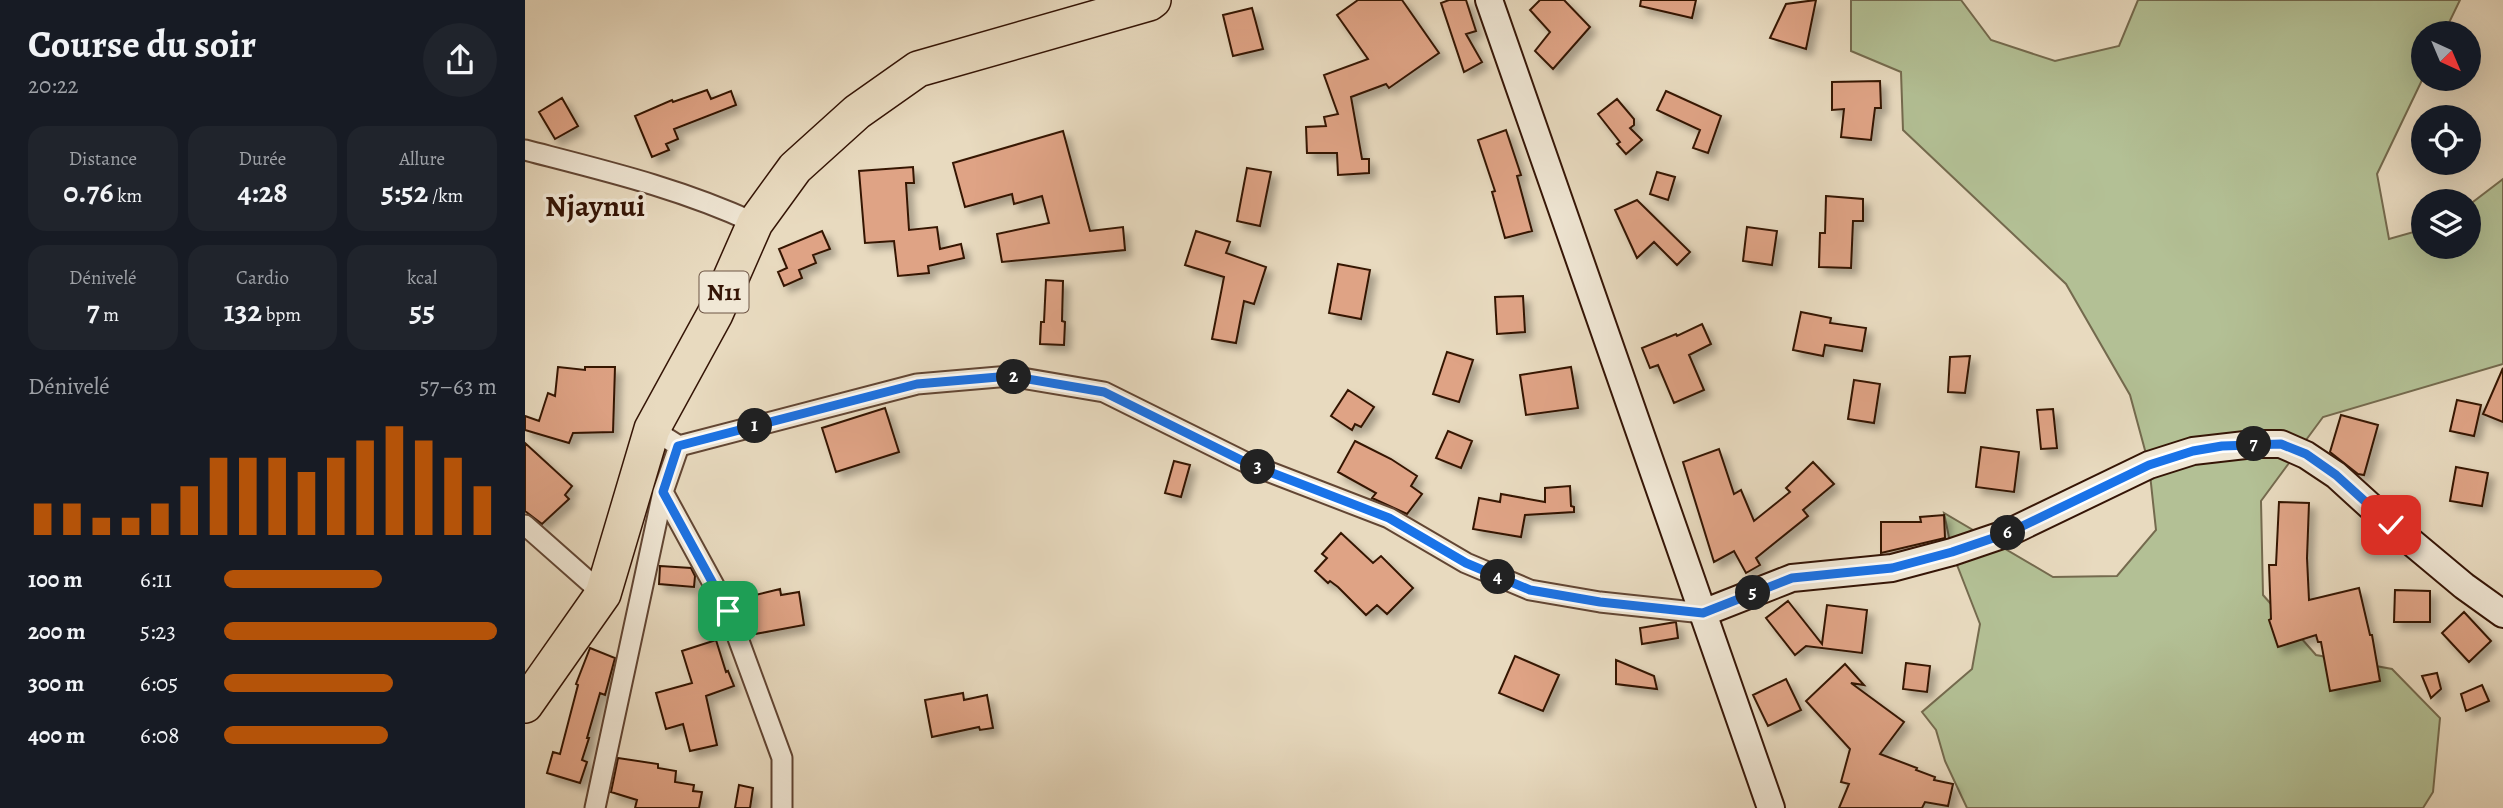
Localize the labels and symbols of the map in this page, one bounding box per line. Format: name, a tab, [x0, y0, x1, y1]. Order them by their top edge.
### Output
north arrow	[2411, 21, 2481, 91]
district label: Njaynui	[545, 186, 645, 226]
road number: N11	[699, 272, 749, 312]
pin: 2	[997, 360, 1031, 394]
pin: 1	[737, 408, 772, 444]
pin: 7	[2237, 426, 2271, 462]
pin: 3	[1241, 449, 1275, 484]
pin	[2361, 495, 2421, 555]
pin: 6	[1991, 516, 2025, 550]
pin: 4	[1481, 560, 1515, 594]
pin: 5	[1735, 576, 1771, 610]
pin	[698, 581, 758, 641]

